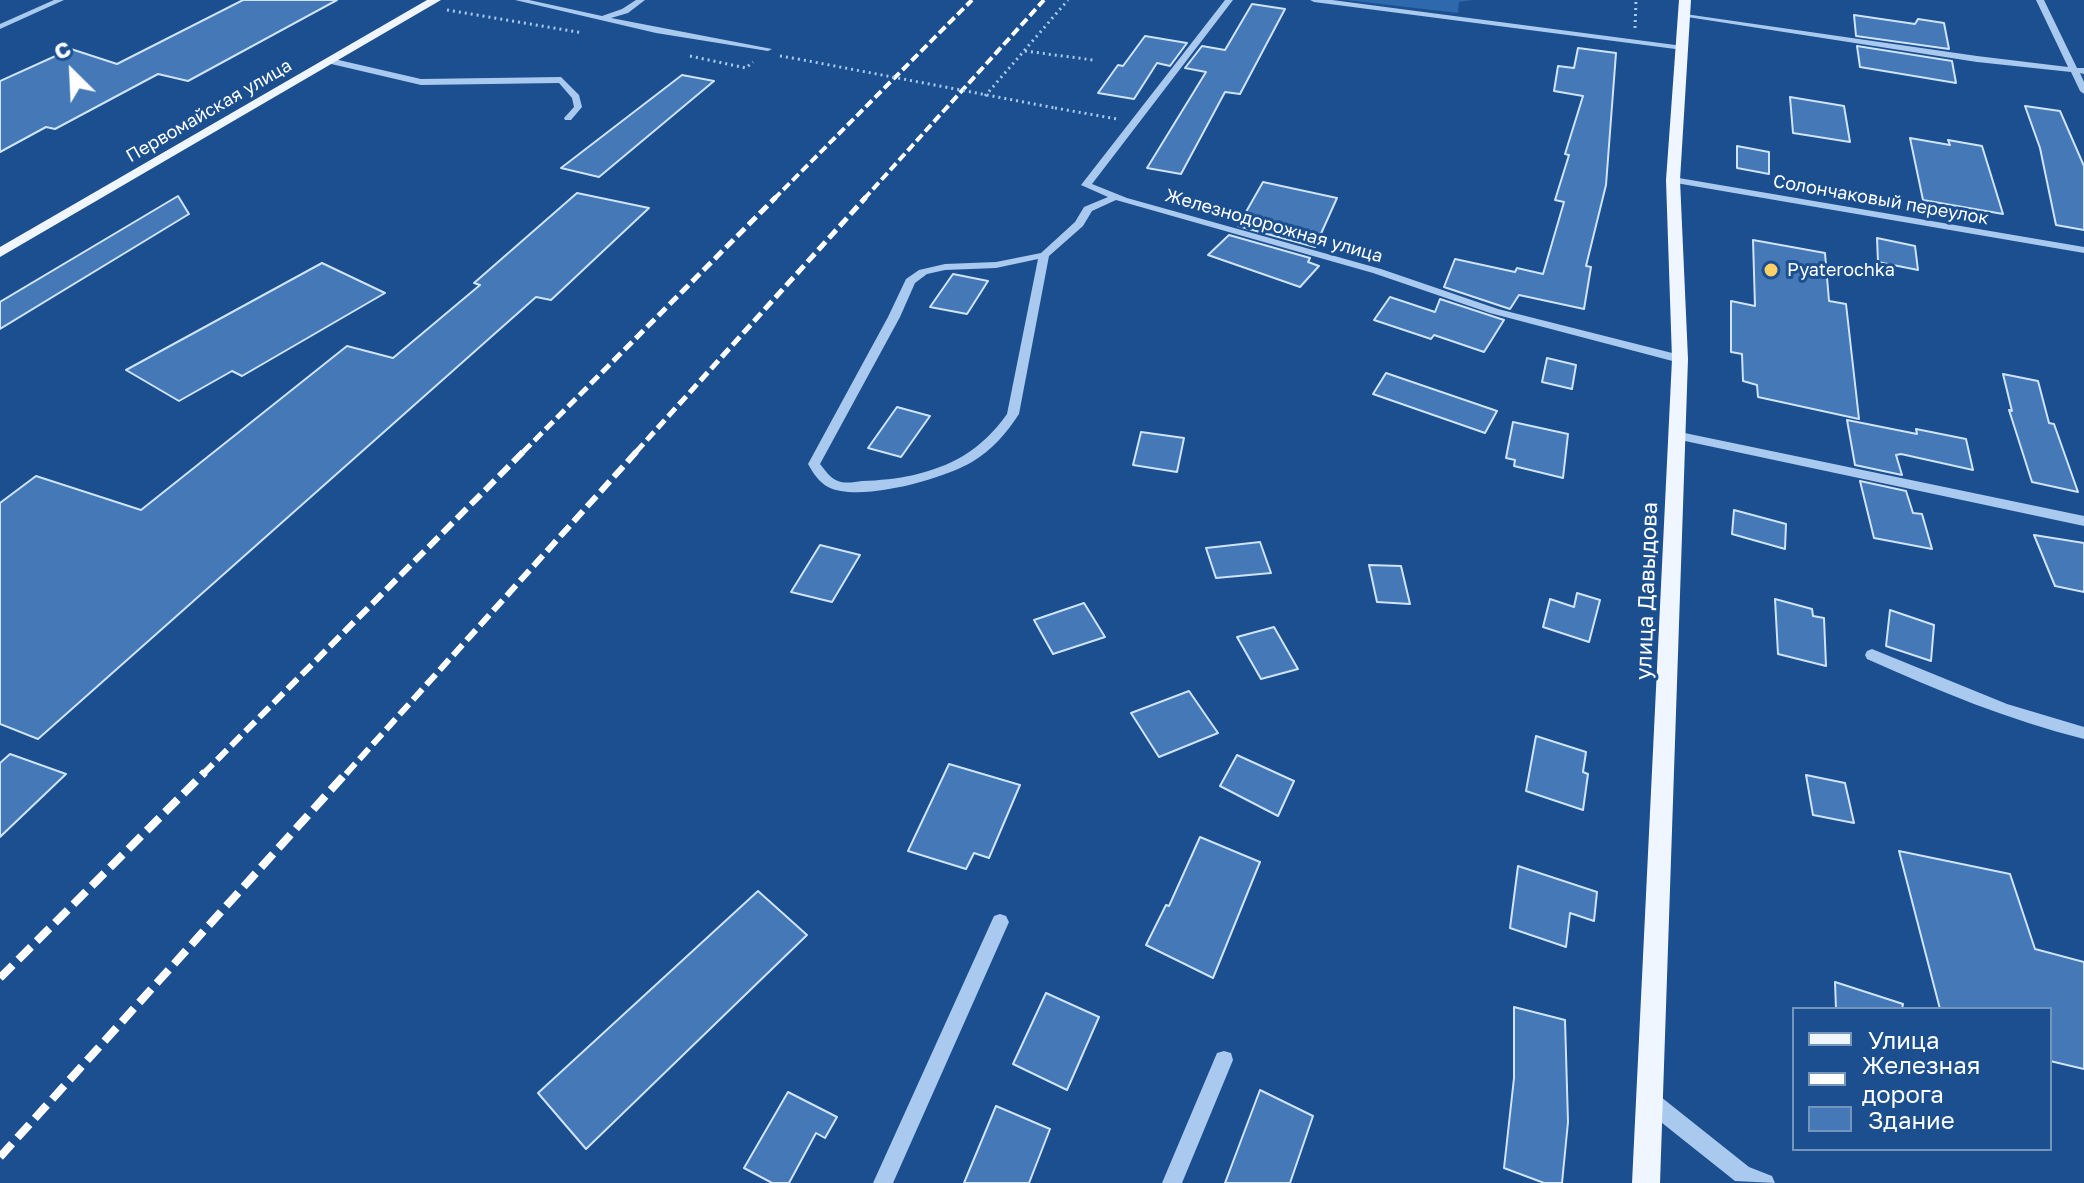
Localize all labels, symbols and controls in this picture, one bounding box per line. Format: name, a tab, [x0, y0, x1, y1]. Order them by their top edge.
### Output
north arrow	[32, 32, 112, 112]
text: С	[49, 34, 75, 65]
street label: Первомайская улица	[122, 55, 296, 167]
street label: Солончаковый переулок	[1771, 170, 1991, 230]
street label: Железнодорожная улица	[1163, 185, 1385, 267]
place label: Pyaterochka	[1787, 259, 1895, 281]
marker: Pyaterochka	[1762, 261, 1780, 279]
street label: улица Давыдова	[1631, 501, 1663, 681]
legend	[1792, 1007, 2052, 1151]
text: Улица	[1868, 1025, 1940, 1054]
text: Железная дорога	[1862, 1050, 1980, 1108]
text: Здание	[1868, 1105, 1955, 1134]

